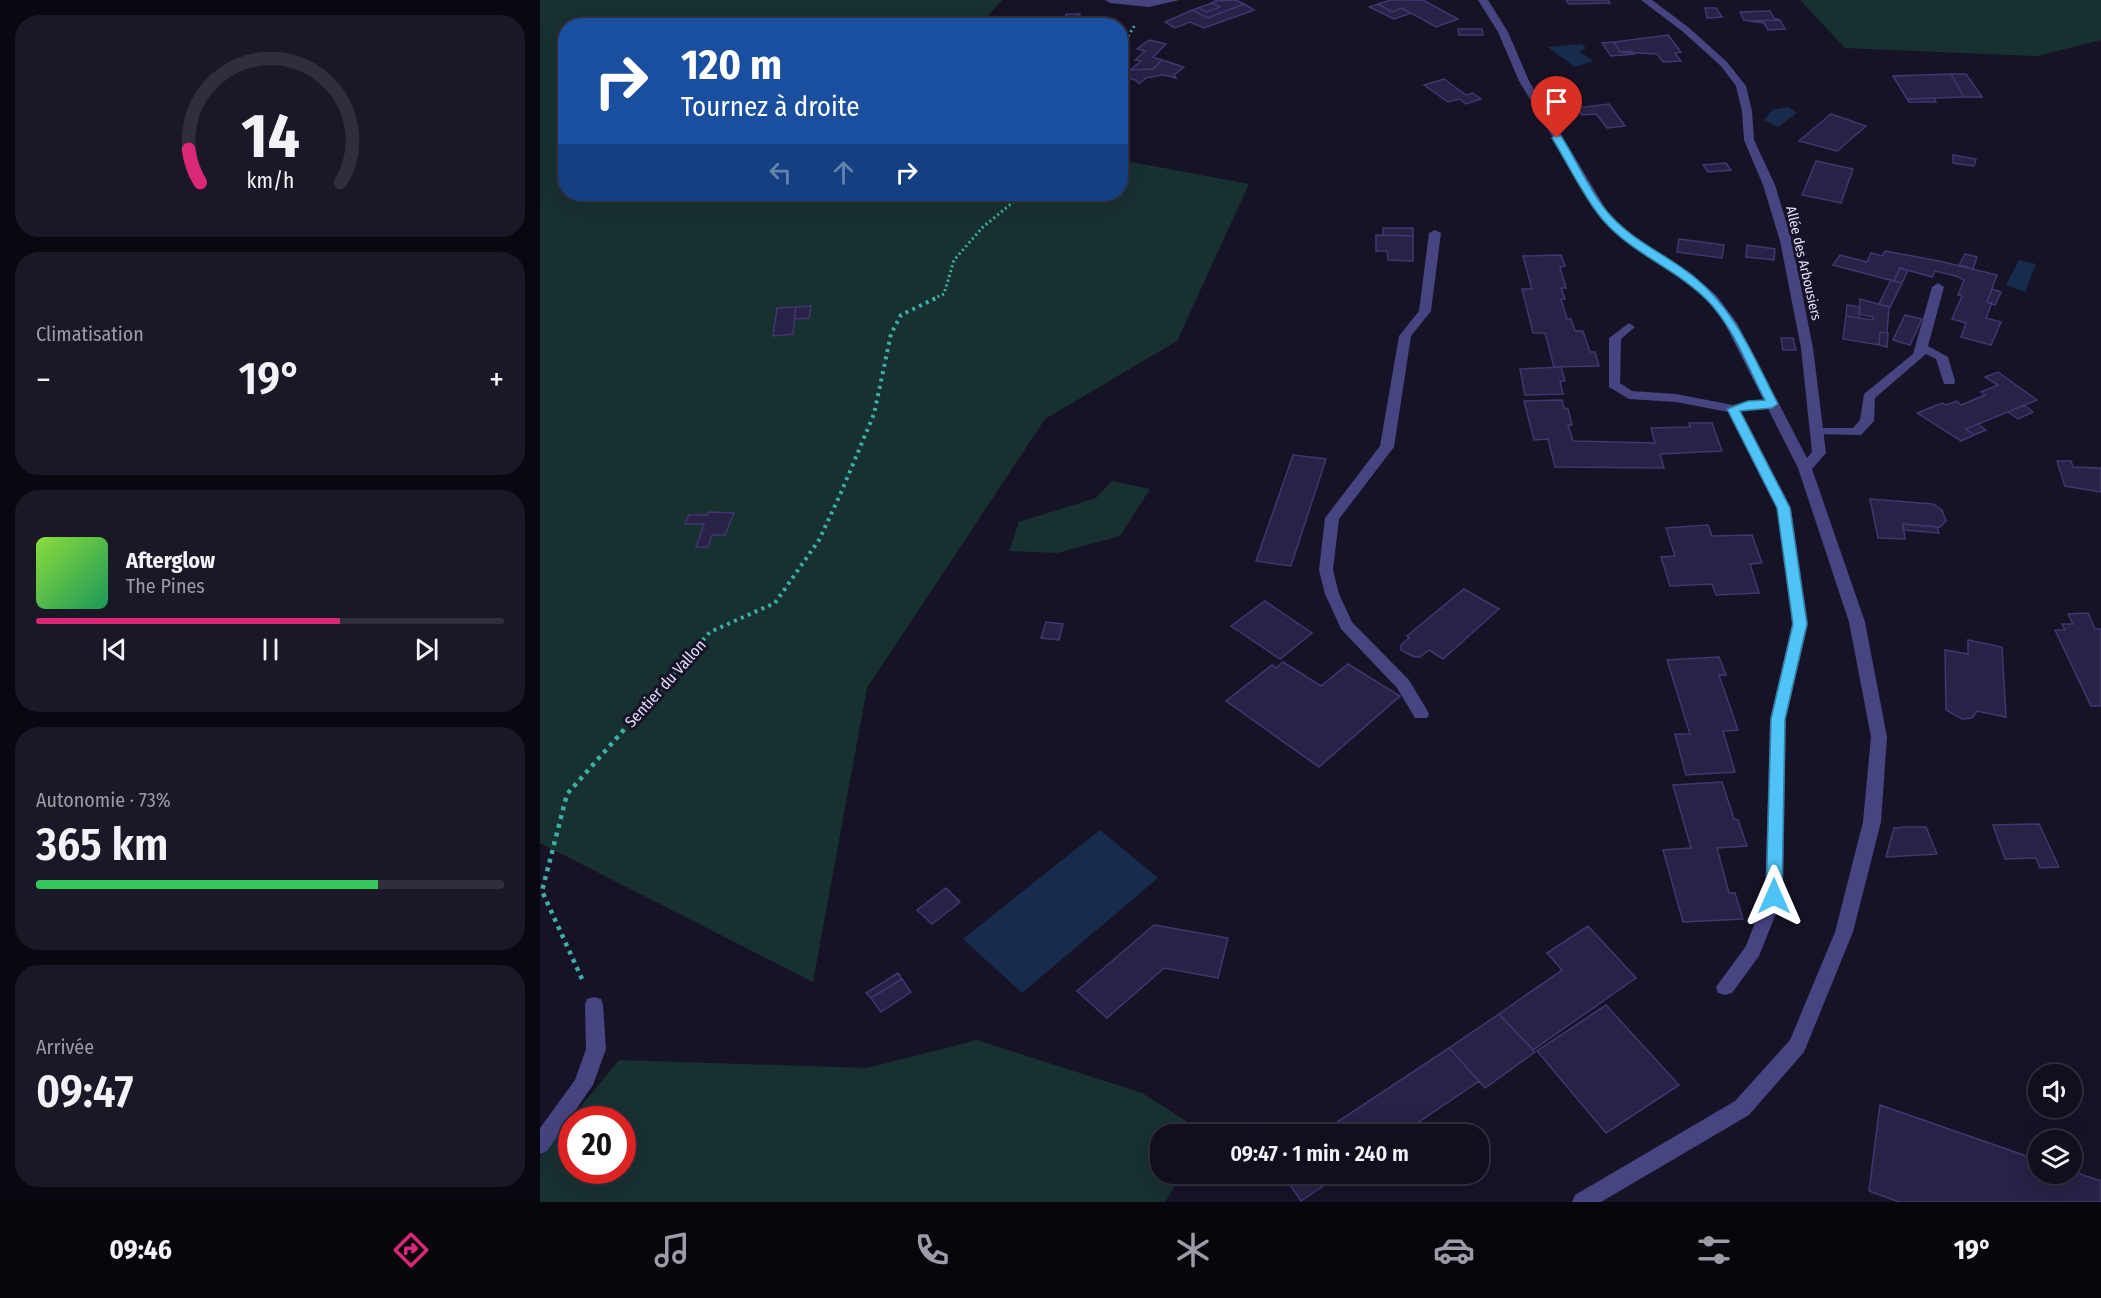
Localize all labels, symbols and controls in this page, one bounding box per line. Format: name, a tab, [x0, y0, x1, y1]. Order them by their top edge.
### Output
text: 120 m	[681, 40, 782, 90]
icon: right	[582, 42, 660, 120]
pin	[1531, 76, 1582, 138]
icon: arrive	[1540, 85, 1573, 118]
text: Tournez à droite	[681, 91, 860, 123]
text: 14	[241, 99, 299, 174]
icon: left	[764, 156, 797, 189]
icon: ahead	[827, 156, 860, 189]
icon: right	[890, 156, 923, 189]
text: km/h	[246, 169, 294, 195]
street label: Allée des Arbousiers	[1782, 204, 1825, 322]
text: Climatisation	[36, 322, 144, 346]
text: 19°	[239, 352, 301, 406]
text: −	[36, 360, 51, 400]
text: +	[489, 360, 504, 400]
text: Afterglow	[126, 547, 215, 574]
text: The Pines	[126, 574, 205, 598]
icon: previous	[98, 633, 131, 666]
icon: pause	[254, 633, 287, 666]
icon: next	[410, 633, 443, 666]
street label: Sentier du Vallon	[621, 635, 710, 731]
text: Autonomie · 73%	[36, 788, 171, 812]
text: 365 km	[36, 818, 168, 872]
position arrow	[1742, 864, 1806, 928]
text: Arrivée	[36, 1035, 94, 1059]
map controls	[2028, 1064, 2082, 1184]
button: sound	[2028, 1064, 2082, 1118]
text: 09:47	[36, 1065, 134, 1119]
speed limit sign: 20	[558, 1106, 636, 1184]
button: layers	[2028, 1130, 2082, 1184]
text: 09:47 · 1 min · 240 m	[1230, 1140, 1409, 1167]
icon: directions	[390, 1229, 432, 1271]
icon: music	[651, 1229, 693, 1271]
icon: phone	[911, 1229, 953, 1271]
icon: climate	[1172, 1229, 1214, 1271]
icon: car	[1433, 1229, 1475, 1271]
icon: filters	[1693, 1229, 1735, 1271]
text: 09:46	[109, 1234, 172, 1266]
text: 19°	[1954, 1234, 1992, 1266]

